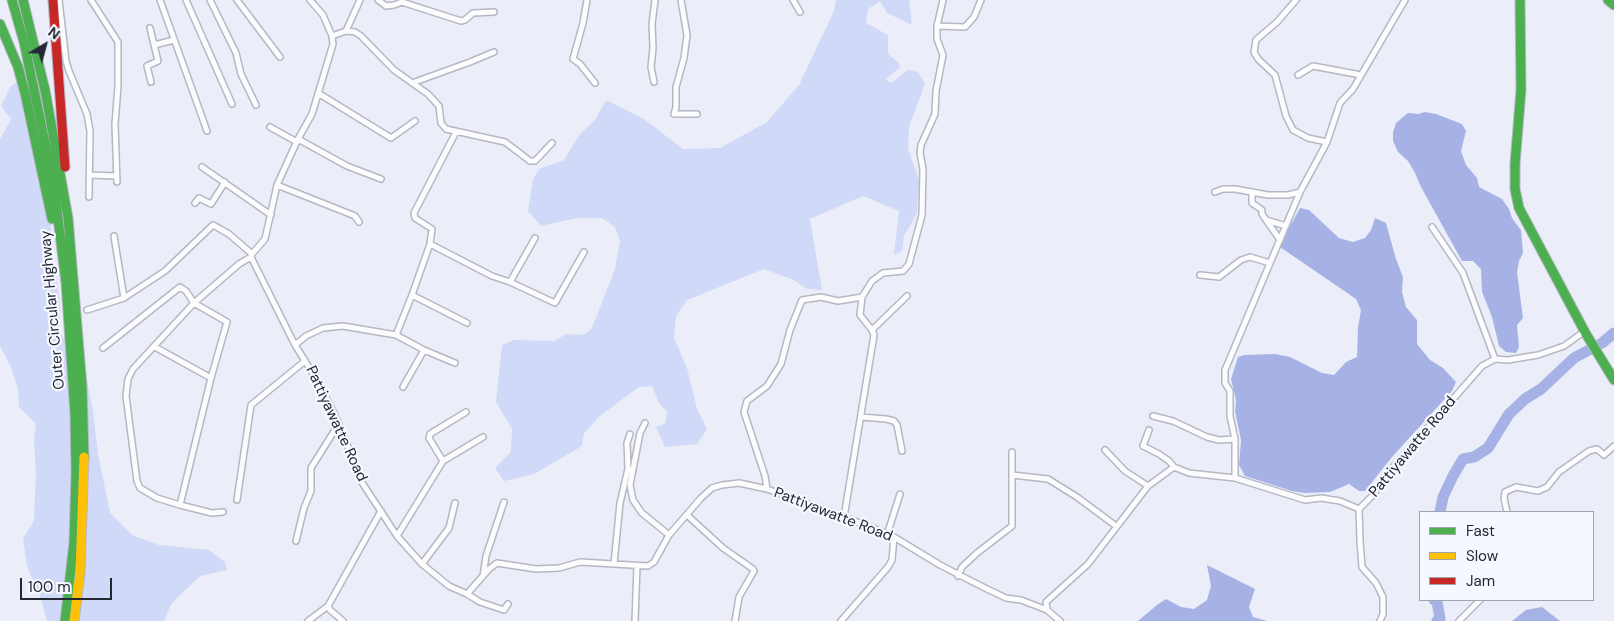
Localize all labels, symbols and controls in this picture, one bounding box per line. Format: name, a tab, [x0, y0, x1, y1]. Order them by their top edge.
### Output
north arrow	[20, 20, 70, 70]
text: N	[45, 23, 64, 43]
street label: Outer Circular Highway	[37, 230, 69, 390]
street label: Pattiyawatte Road	[301, 363, 371, 485]
street label: Pattiyawatte Road	[1366, 393, 1460, 501]
street label: Pattiyawatte Road	[771, 484, 895, 546]
legend	[1419, 511, 1594, 601]
text: Fast	[1466, 521, 1495, 541]
text: Slow	[1466, 546, 1498, 566]
scale bar	[22, 568, 115, 600]
text: Jam	[1466, 571, 1495, 591]
text: 100 m	[28, 577, 71, 597]

